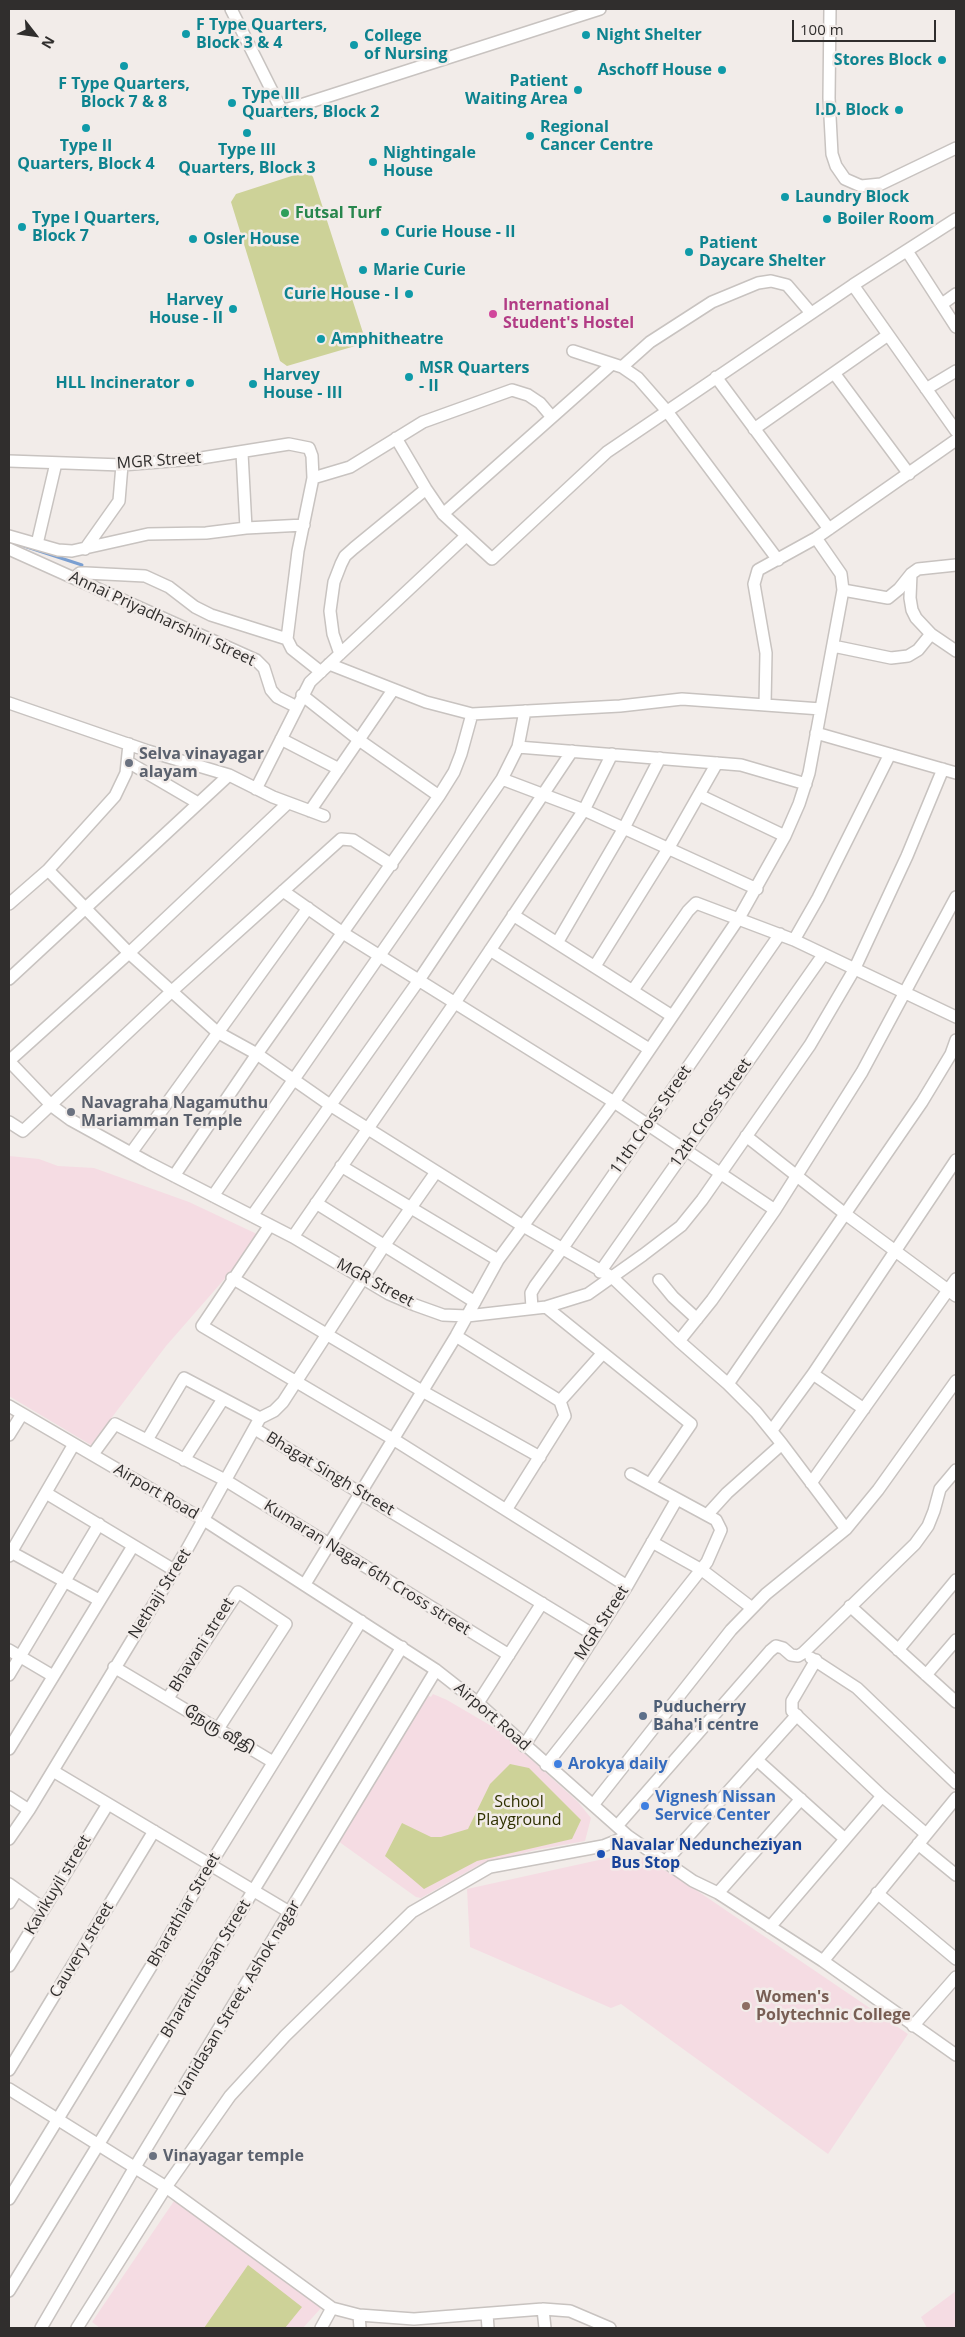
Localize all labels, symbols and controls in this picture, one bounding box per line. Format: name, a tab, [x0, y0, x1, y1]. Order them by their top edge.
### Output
north arrow	[10, 10, 60, 60]
scale bar	[795, 10, 939, 42]
place label: F Type Quarters, Block 3 & 4	[196, 15, 327, 53]
text: 100 m	[800, 19, 844, 39]
place label: Night Shelter	[596, 25, 702, 45]
place label: College of Nursing	[364, 26, 447, 64]
marker: F Type Quarters, Block 3 & 4	[180, 28, 192, 40]
marker: Night Shelter	[580, 29, 592, 41]
text: N	[37, 33, 60, 52]
marker: College of Nursing	[348, 39, 360, 51]
place label: Stores Block	[834, 50, 932, 70]
marker: Stores Block	[936, 54, 948, 66]
marker: F Type Quarters, Block 7 & 8	[118, 60, 130, 72]
place label: Aschoff House	[598, 60, 712, 80]
marker: Aschoff House	[716, 64, 728, 76]
place label: Patient Waiting Area	[465, 71, 568, 109]
place label: F Type Quarters, Block 7 & 8	[58, 74, 190, 112]
place label: Type III Quarters, Block 2	[242, 84, 380, 122]
marker: Patient Waiting Area	[572, 84, 584, 96]
marker: Type III Quarters, Block 2	[226, 97, 238, 109]
place label: I.D. Block	[815, 100, 889, 120]
marker: I.D. Block	[893, 104, 905, 116]
place label: Regional Cancer Centre	[540, 117, 653, 155]
marker: Type II Quarters, Block 4	[80, 122, 92, 134]
marker: Type III Quarters, Block 3	[241, 127, 253, 139]
marker: Regional Cancer Centre	[524, 130, 536, 142]
place label: Type II Quarters, Block 4	[17, 136, 155, 174]
place label: Type III Quarters, Block 3	[178, 140, 316, 178]
place label: Nightingale House	[383, 143, 476, 181]
marker: Nightingale House	[367, 156, 379, 168]
place label: Laundry Block	[795, 187, 909, 207]
marker: Laundry Block	[779, 191, 791, 203]
place label: Futsal Turf	[295, 203, 381, 223]
marker: Futsal Turf	[279, 207, 291, 219]
place label: Type I Quarters, Block 7	[32, 208, 160, 246]
place label: Boiler Room	[837, 209, 934, 229]
marker: Boiler Room	[821, 213, 833, 225]
marker: Type I Quarters, Block 7	[16, 221, 28, 233]
place label: Curie House - II	[395, 222, 516, 242]
marker: Curie House - II	[379, 226, 391, 238]
place label: Osler House	[203, 229, 300, 249]
marker: Osler House	[187, 233, 199, 245]
place label: Patient Daycare Shelter	[699, 233, 826, 271]
marker: Patient Daycare Shelter	[683, 246, 695, 258]
place label: Marie Curie	[373, 260, 466, 280]
marker: Marie Curie	[357, 264, 369, 276]
place label: Curie House - I	[284, 284, 399, 304]
marker: Curie House - I	[403, 288, 415, 300]
place label: Harvey House - II	[149, 290, 223, 328]
place label: International Student's Hostel	[503, 295, 634, 333]
marker: Harvey House - II	[227, 303, 239, 315]
marker: International Student's Hostel	[487, 308, 499, 320]
place label: Amphitheatre	[331, 329, 444, 349]
marker: Amphitheatre	[315, 333, 327, 345]
place label: MSR Quarters - II	[419, 358, 529, 396]
place label: Harvey House - III	[263, 365, 342, 403]
marker: MSR Quarters - II	[403, 371, 415, 383]
place label: HLL Incinerator	[56, 373, 180, 393]
marker: HLL Incinerator	[184, 377, 196, 389]
marker: Harvey House - III	[247, 378, 259, 390]
street label: MGR Street	[116, 448, 202, 474]
street label: Annai Priyadharshini Street	[66, 567, 258, 671]
place label: Selva vinayagar alayam	[139, 744, 264, 782]
marker: Selva vinayagar alayam	[123, 757, 135, 769]
street label: 12th Cross Street	[666, 1055, 756, 1171]
street label: 11th Cross Street	[606, 1062, 696, 1178]
place label: Navagraha Nagamuthu Mariamman Temple	[81, 1093, 268, 1131]
marker: Navagraha Nagamuthu Mariamman Temple	[65, 1106, 77, 1118]
street label: MGR Street	[333, 1255, 417, 1311]
street label: Bhagat Singh Street	[262, 1428, 398, 1520]
street label: Airport Road	[110, 1460, 202, 1524]
street label: Kumaran Nagar 6th Cross street	[260, 1496, 474, 1640]
street label: Nethaji Street	[125, 1546, 195, 1642]
street label: MGR Street	[571, 1582, 633, 1664]
street label: Bhavani street	[165, 1594, 239, 1696]
street label: Airport Road	[450, 1679, 534, 1755]
place label: Puducherry Baha'i centre	[653, 1697, 759, 1735]
street label: நேரு வீதி	[180, 1701, 258, 1759]
marker: Puducherry Baha'i centre	[637, 1710, 649, 1722]
place label: Arokya daily	[568, 1754, 668, 1774]
marker: Arokya daily	[552, 1758, 564, 1770]
place label: Vignesh Nissan Service Center	[655, 1787, 776, 1825]
park label: School Playground	[477, 1792, 561, 1830]
marker: Vignesh Nissan Service Center	[639, 1800, 651, 1812]
street label: Kavikuyil street	[21, 1832, 95, 1938]
place label: Navalar Neduncheziyan Bus Stop	[611, 1835, 802, 1873]
marker: Navalar Neduncheziyan Bus Stop	[595, 1848, 607, 1860]
street label: Bharathiar Street	[144, 1850, 224, 1970]
street label: Bharathidasan Street	[157, 1896, 255, 2042]
street label: Vanidasan Street, Ashok nagar	[171, 1897, 305, 2101]
street label: Cauvery street	[46, 1899, 118, 2001]
place label: Women's Polytechnic College	[756, 1987, 911, 2025]
marker: Women's Polytechnic College	[740, 2000, 752, 2012]
place label: Vinayagar temple	[163, 2146, 304, 2166]
marker: Vinayagar temple	[147, 2150, 159, 2162]

